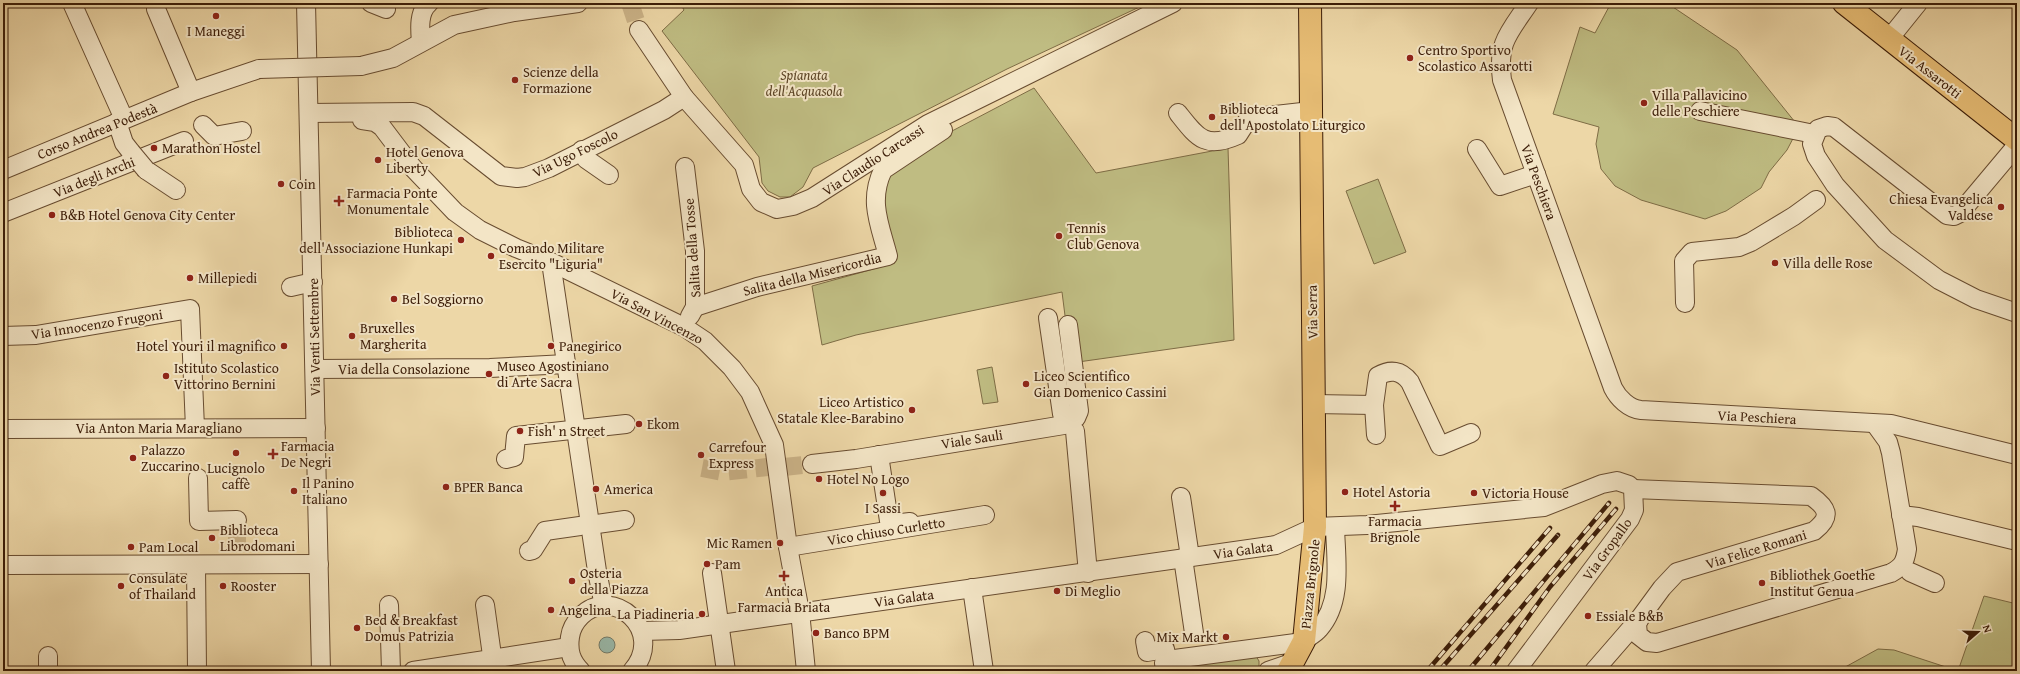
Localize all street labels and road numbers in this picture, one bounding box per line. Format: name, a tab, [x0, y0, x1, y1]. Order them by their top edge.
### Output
street label: Via Assarotti	[1894, 41, 1966, 103]
street label: Corso Andrea Podestà	[34, 98, 160, 164]
street label: Via Claudio Carcassi	[818, 119, 928, 200]
street label: Via Ugo Foscolo	[529, 124, 621, 182]
street label: Via Peschiera	[1516, 141, 1562, 223]
street label: Via degli Archi	[50, 151, 138, 202]
street label: Salita della Tosse	[679, 197, 705, 298]
street label: Salita della Misericordia	[741, 247, 884, 301]
street label: Via Venti Settembre	[303, 277, 325, 396]
street label: Via San Vincenzo	[607, 283, 707, 349]
street label: Via Serra	[1302, 284, 1322, 339]
street label: Via Innocenzo Frugoni	[30, 304, 164, 344]
street label: Via della Consolazione	[338, 359, 470, 379]
street label: Via Peschiera	[1717, 405, 1797, 429]
street label: Via Anton Maria Maragliano	[76, 418, 242, 438]
street label: Viale Sauli	[940, 424, 1004, 454]
street label: Vico chiuso Curletto	[826, 512, 946, 550]
street label: Via Gropallo	[1577, 514, 1637, 584]
street label: Via Felice Romani	[1703, 524, 1809, 574]
street label: Via Galata	[1212, 536, 1274, 564]
street label: Piazza Brignole	[1295, 538, 1325, 630]
street label: Via Galata	[873, 584, 935, 612]

